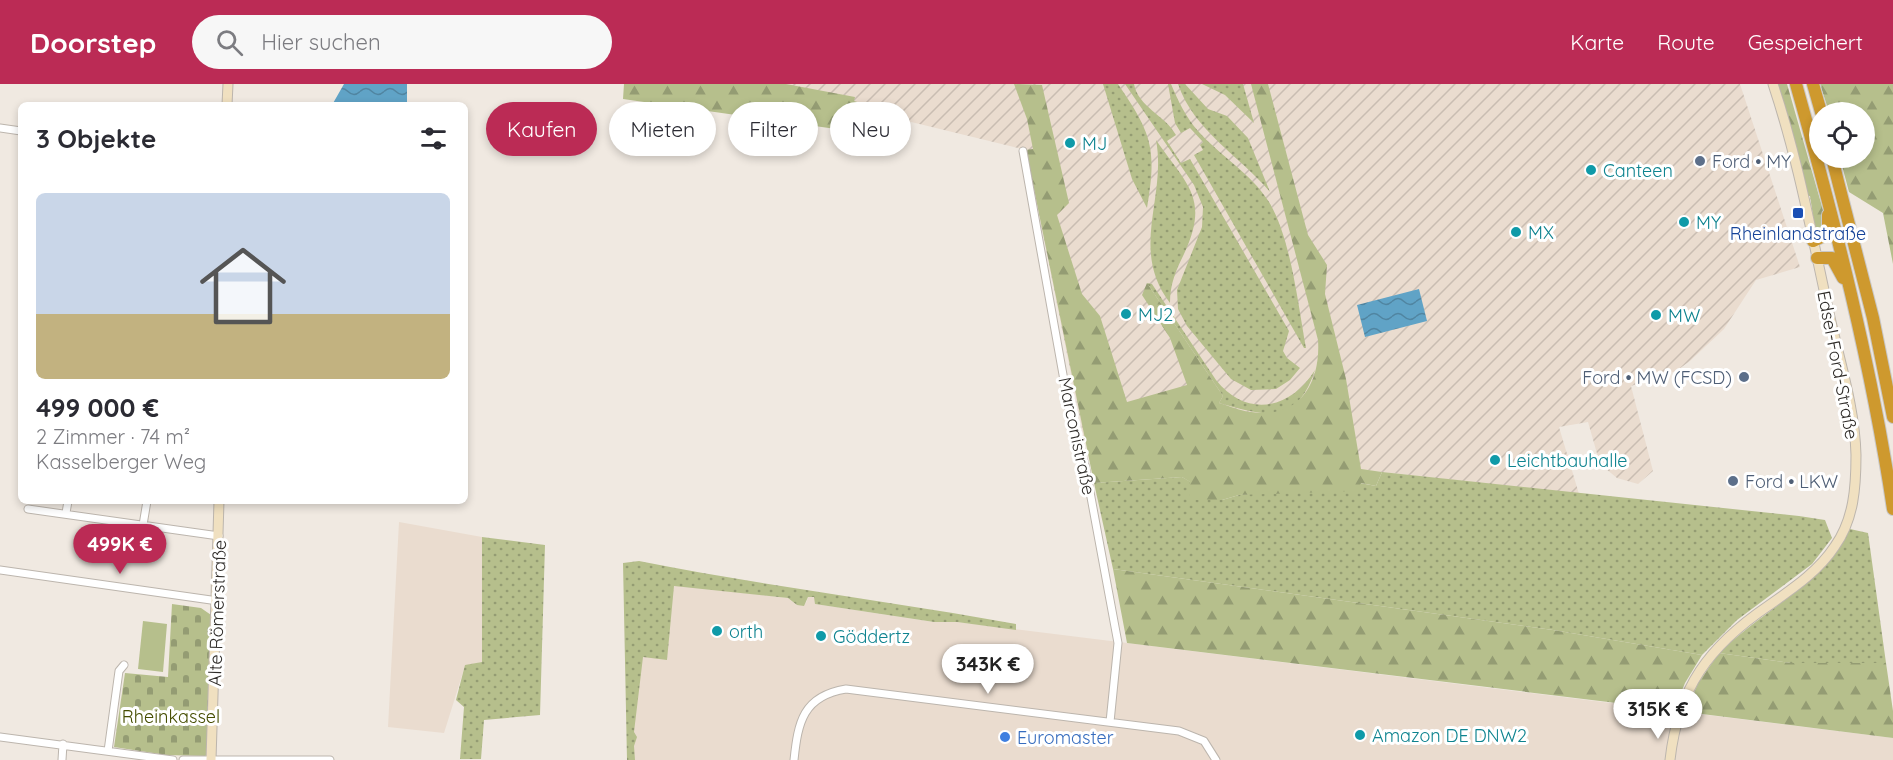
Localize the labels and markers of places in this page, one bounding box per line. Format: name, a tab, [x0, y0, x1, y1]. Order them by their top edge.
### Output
place label: MJ	[1082, 132, 1107, 155]
marker: MJ	[1063, 136, 1077, 150]
place label: Ford • MY	[1712, 150, 1791, 173]
marker: Ford • MY	[1693, 154, 1707, 168]
place label: Canteen	[1603, 159, 1673, 182]
marker: Canteen	[1584, 163, 1598, 177]
marker: Rheinlandstraße	[1791, 206, 1805, 220]
place label: MY	[1696, 211, 1721, 234]
marker: MY	[1677, 215, 1691, 229]
place label: MX	[1528, 221, 1554, 244]
place label: Rheinlandstraße	[1730, 222, 1866, 245]
marker: MX	[1509, 225, 1523, 239]
place label: MJ2	[1138, 303, 1173, 326]
place label: MW	[1668, 304, 1700, 327]
marker: MJ2	[1119, 307, 1133, 321]
marker: MW	[1649, 308, 1663, 322]
place label: Ford • MW (FCSD)	[1582, 366, 1732, 389]
marker: Ford • MW (FCSD)	[1737, 370, 1751, 384]
place label: Leichtbauhalle	[1507, 449, 1628, 472]
marker: Leichtbauhalle	[1488, 453, 1502, 467]
place label: Ford • LKW	[1745, 470, 1838, 493]
marker: Ford • LKW	[1726, 474, 1740, 488]
pin: 499K €	[71, 524, 169, 575]
place label: orth	[729, 620, 763, 643]
marker: orth	[710, 624, 724, 638]
place label: Göddertz	[833, 625, 910, 648]
marker: Göddertz	[814, 629, 828, 643]
pin: 343K €	[939, 644, 1037, 695]
pin: 315K €	[1609, 689, 1707, 740]
place label: Amazon DE DNW2	[1372, 724, 1527, 747]
place label: Euromaster	[1017, 726, 1114, 749]
marker: Amazon DE DNW2	[1353, 728, 1367, 742]
marker: Euromaster	[998, 730, 1012, 744]

